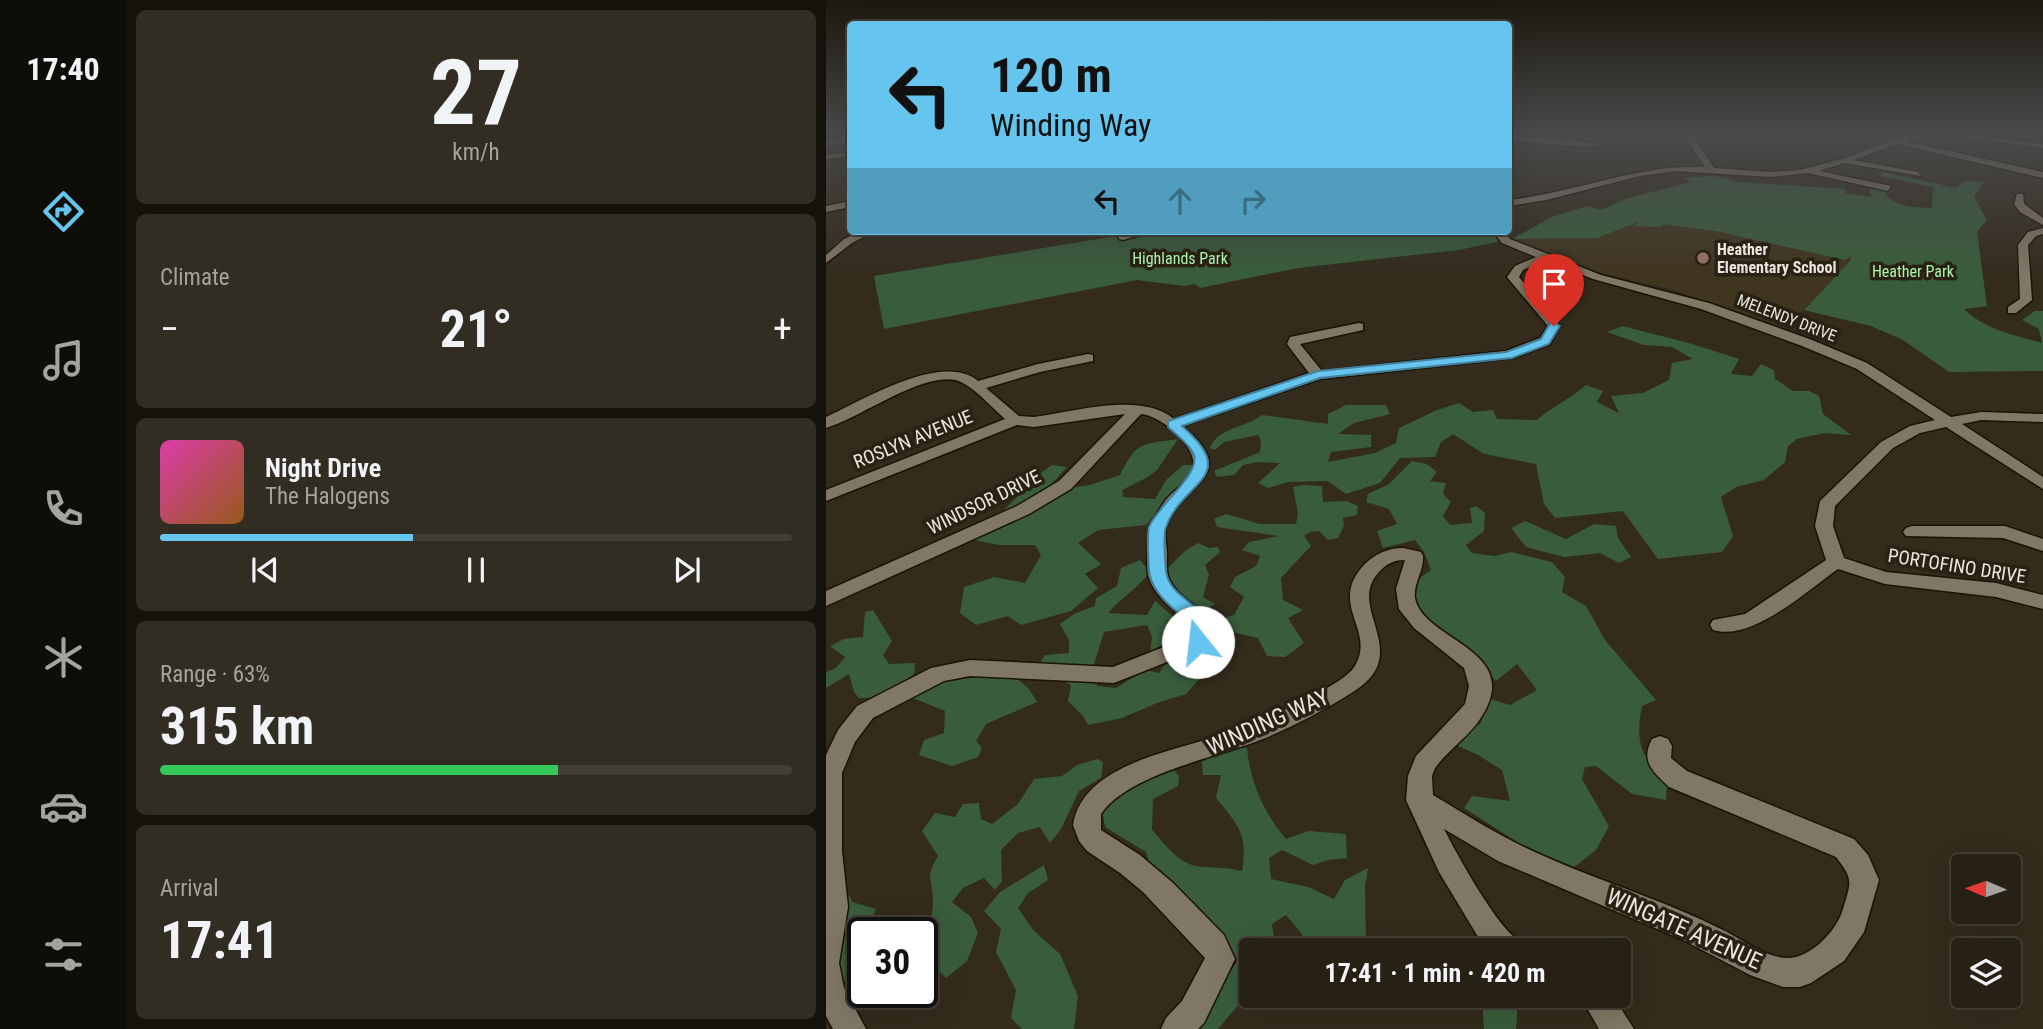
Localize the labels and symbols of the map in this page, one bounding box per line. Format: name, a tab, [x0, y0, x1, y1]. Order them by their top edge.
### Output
place label: Heather Elementary School	[1717, 240, 1836, 277]
park label: Highlands Park	[1132, 249, 1229, 268]
marker: Heather Elementary School	[1695, 250, 1711, 266]
pin	[1524, 254, 1584, 326]
park label: Heather Park	[1872, 262, 1955, 281]
street label: MELENDY DRIVE	[1735, 290, 1839, 346]
street label: ROSLYN AVENUE	[850, 405, 976, 473]
street label: WINDSOR DRIVE	[924, 465, 1044, 539]
street label: PORTOFINO DRIVE	[1886, 544, 2028, 588]
position arrow	[1161, 605, 1235, 679]
street label: WINDING WAY	[1203, 683, 1333, 761]
north arrow	[1951, 854, 2021, 924]
street label: WINGATE AVENUE	[1602, 883, 1766, 975]
speed limit sign: 30	[847, 917, 938, 1008]

